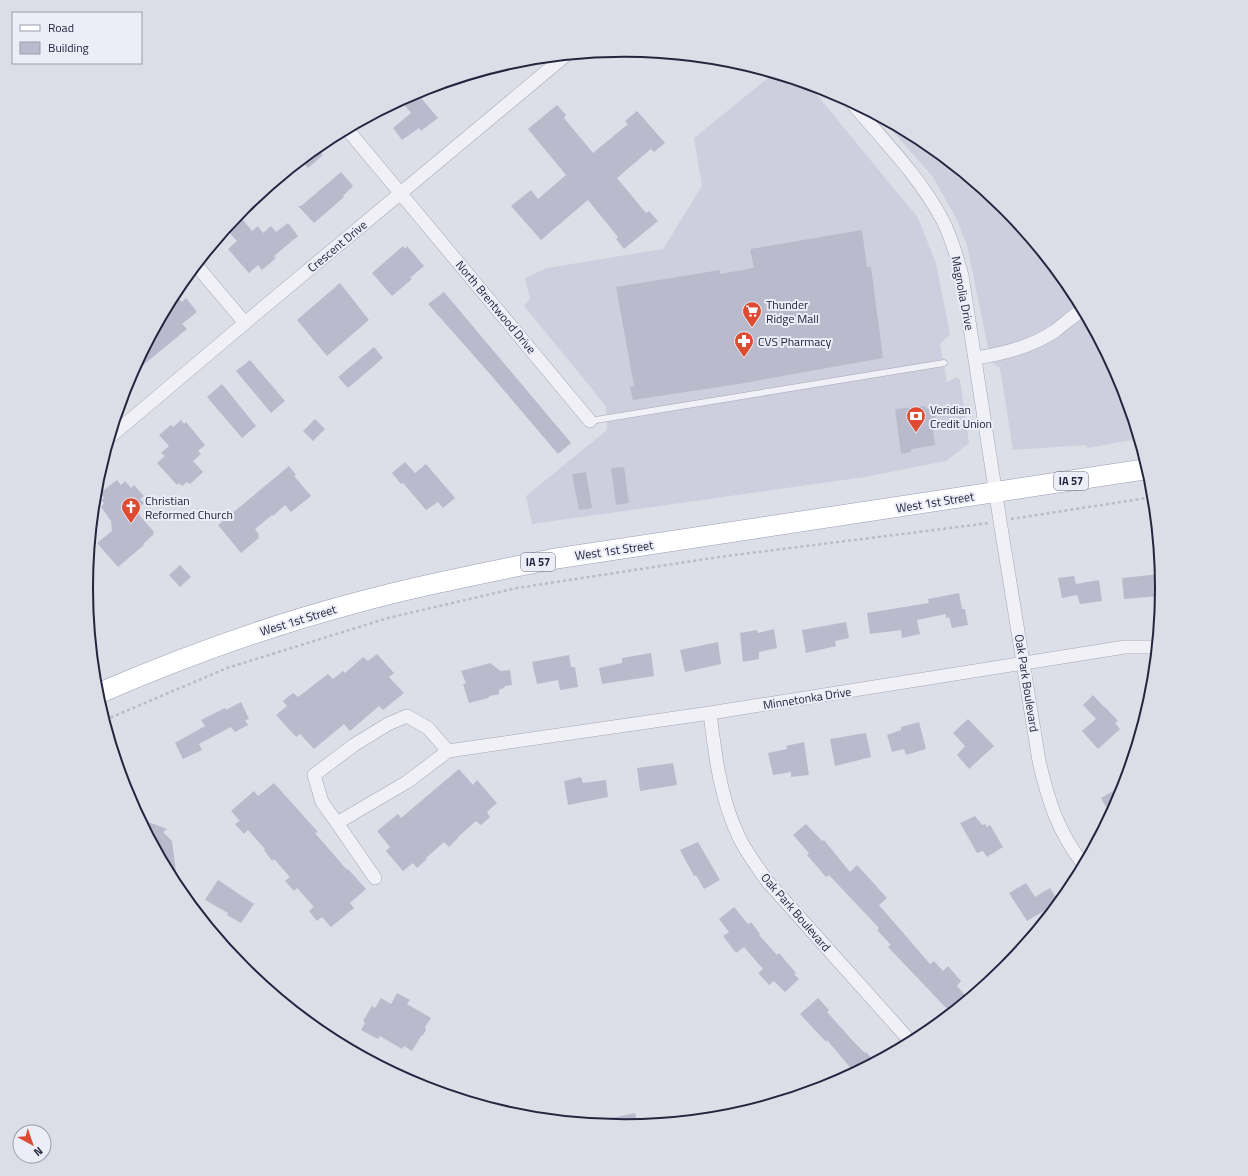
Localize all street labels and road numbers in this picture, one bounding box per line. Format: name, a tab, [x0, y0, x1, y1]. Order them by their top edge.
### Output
street label: Crescent Drive	[303, 215, 371, 277]
street label: Magnolia Drive	[946, 254, 980, 332]
street label: North Brentwood Drive	[451, 256, 541, 358]
road number: IA 57	[1054, 472, 1088, 490]
street label: West 1st Street	[895, 486, 976, 518]
street label: West 1st Street	[574, 535, 655, 565]
road number: IA 57	[521, 553, 555, 571]
street label: West 1st Street	[257, 599, 339, 641]
street label: Oak Park Boulevard	[1010, 633, 1044, 733]
street label: Minnetonka Drive	[761, 682, 853, 714]
street label: Oak Park Boulevard	[756, 868, 836, 956]

